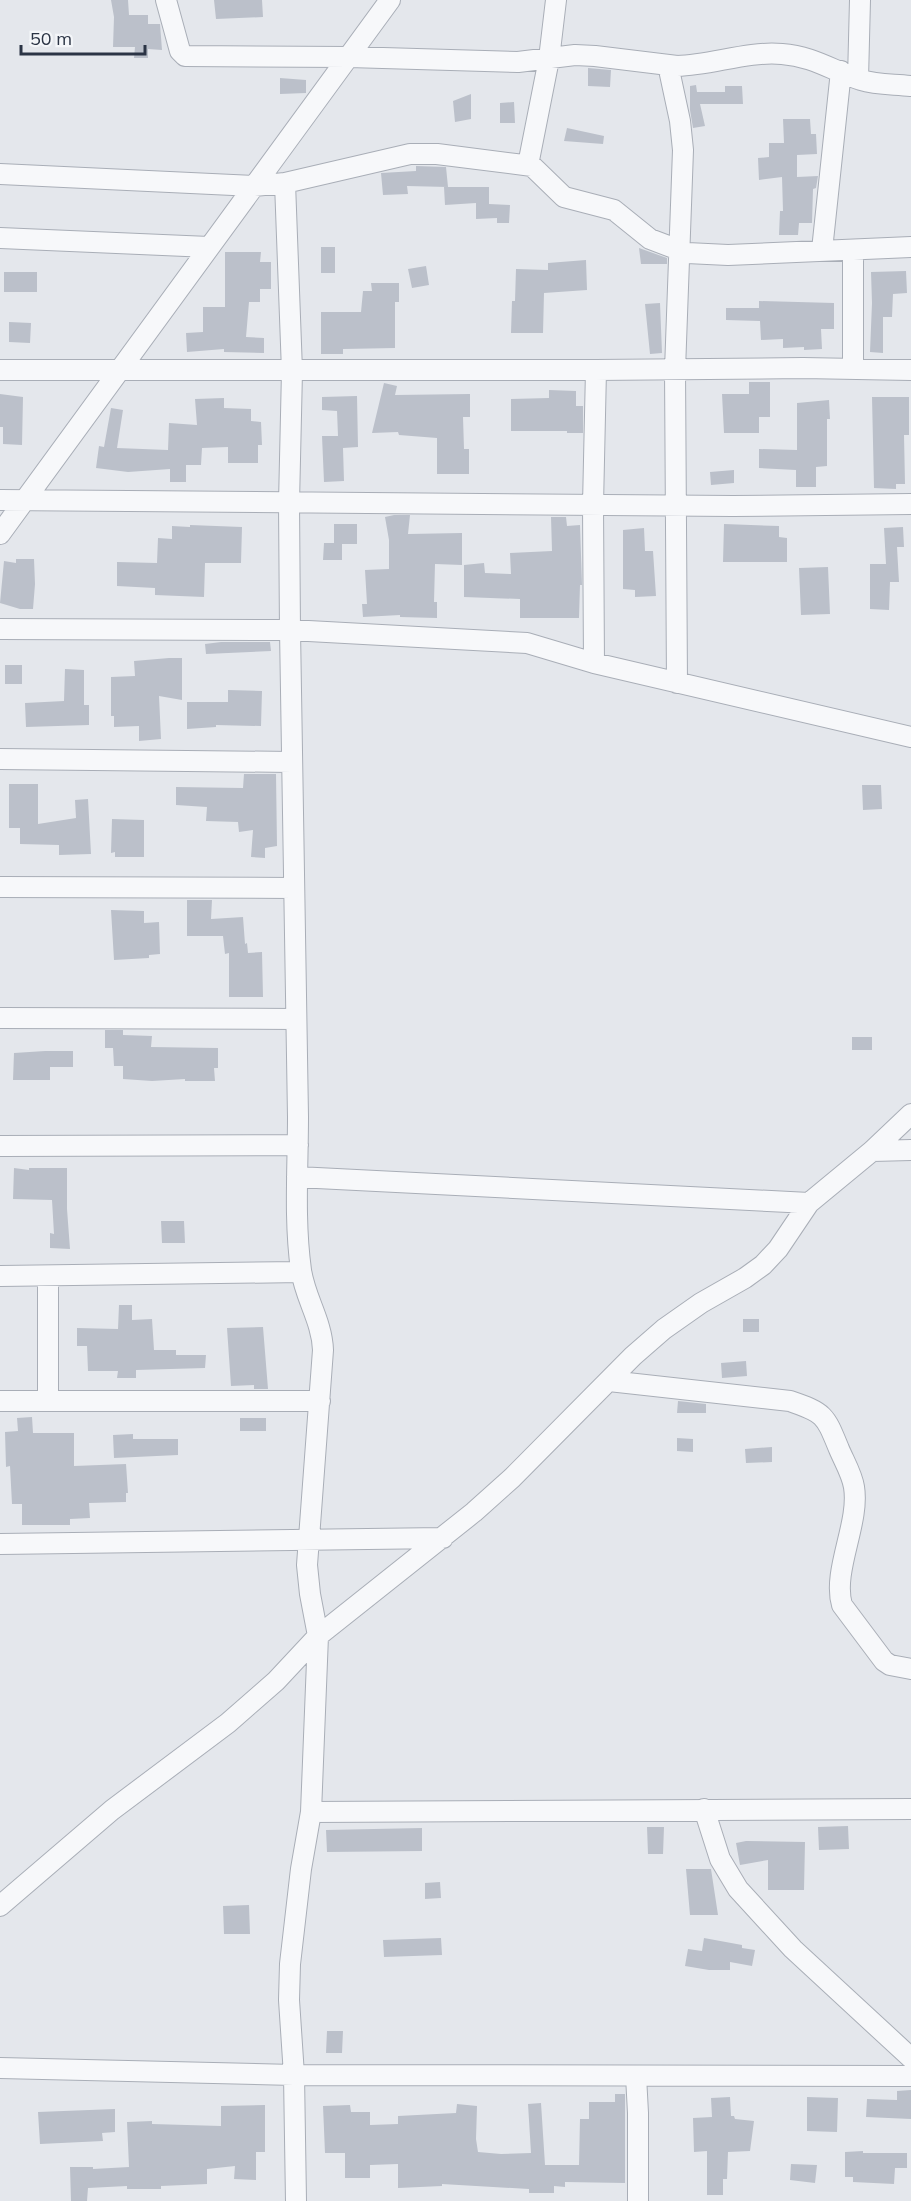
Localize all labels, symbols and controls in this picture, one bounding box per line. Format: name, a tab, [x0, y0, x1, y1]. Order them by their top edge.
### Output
scale bar	[21, 18, 146, 56]
text: 50 m	[30, 27, 72, 50]

